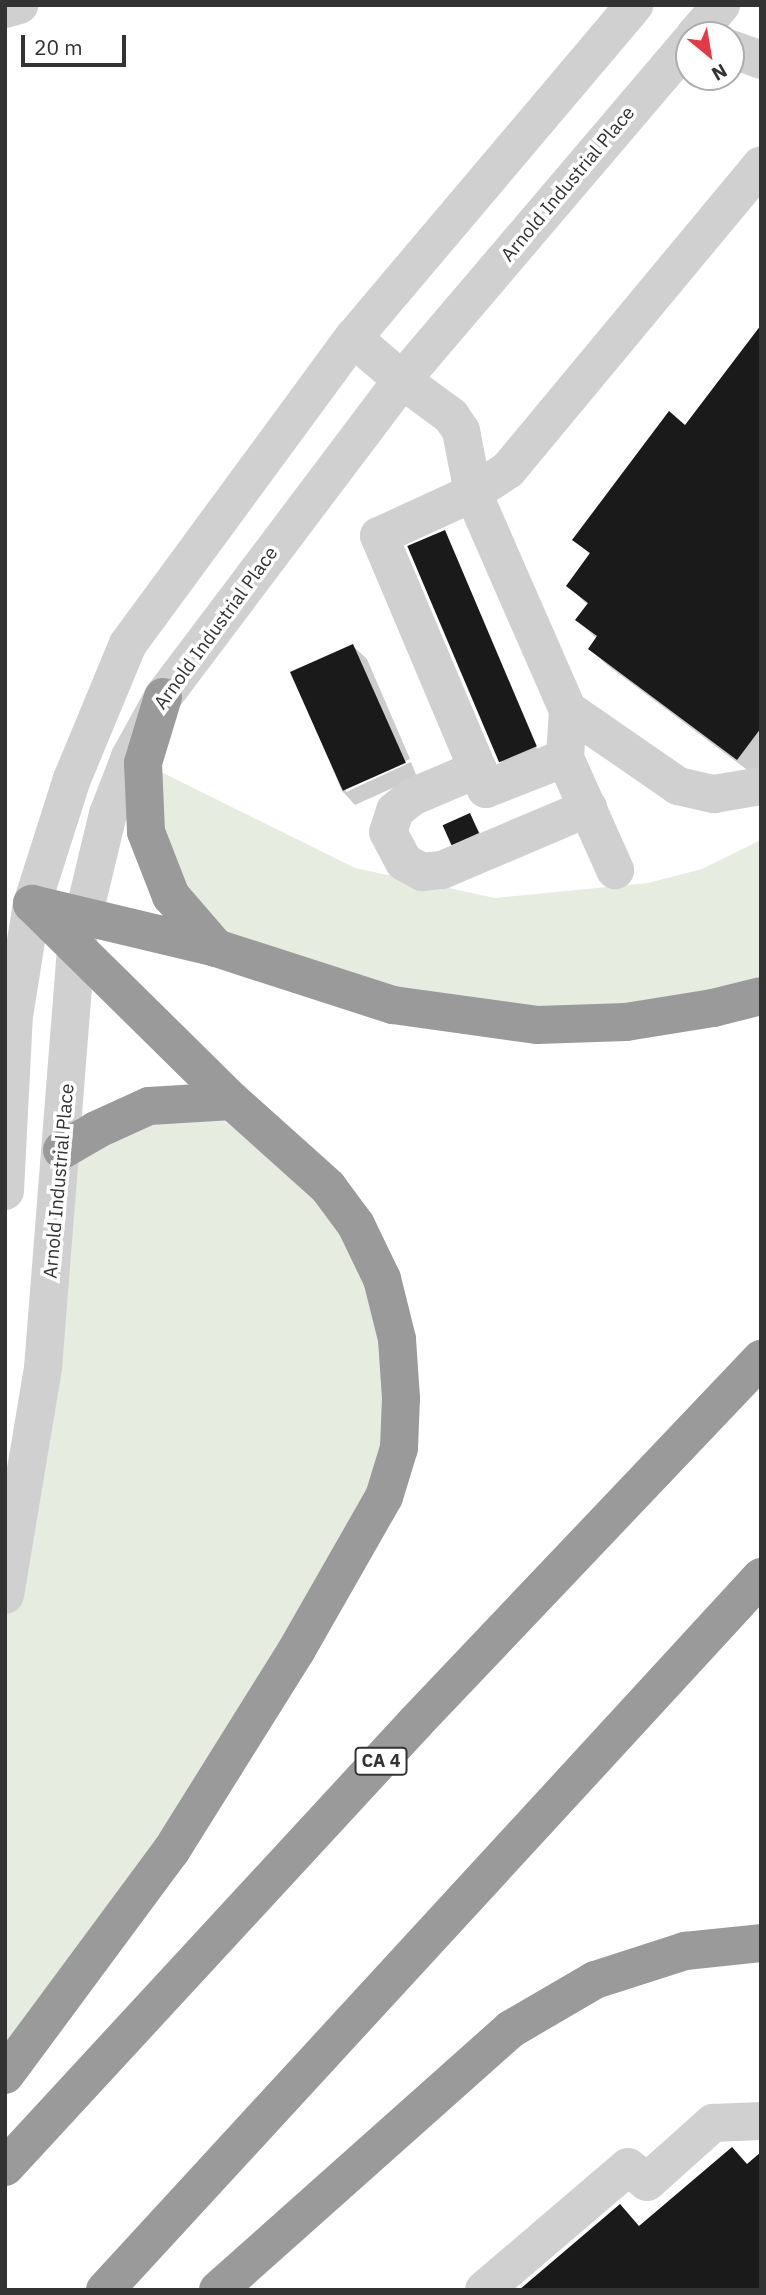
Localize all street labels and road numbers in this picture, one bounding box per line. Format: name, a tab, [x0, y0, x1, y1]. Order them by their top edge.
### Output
street label: Arnold Industrial Place	[496, 102, 640, 266]
street label: Arnold Industrial Place	[149, 542, 283, 714]
street label: Arnold Industrial Place	[39, 1083, 79, 1279]
road number: CA 4	[353, 1746, 409, 1776]

